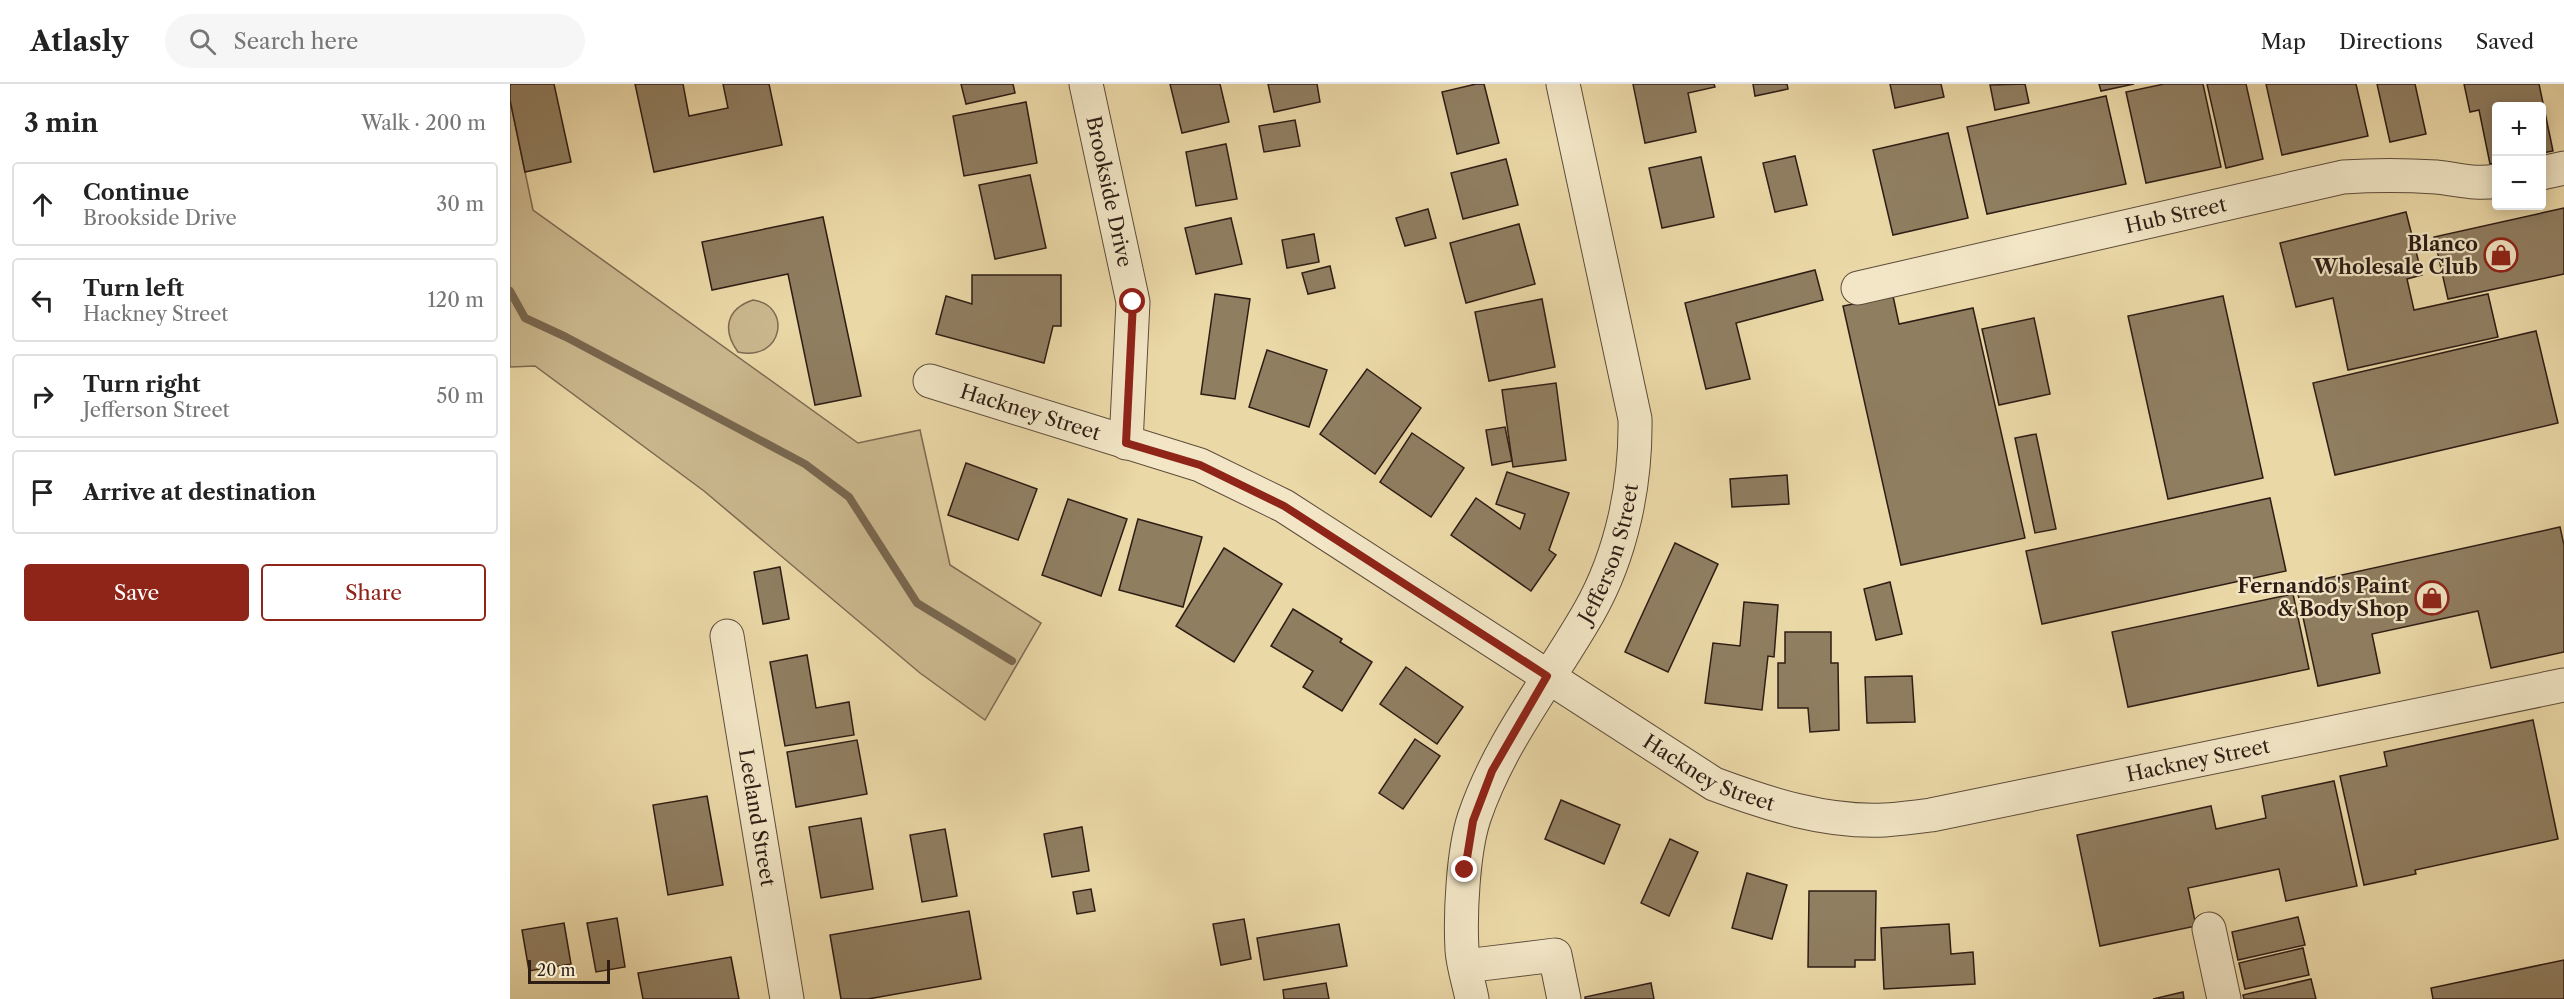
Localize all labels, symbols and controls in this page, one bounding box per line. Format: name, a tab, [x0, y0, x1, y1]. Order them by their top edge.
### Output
search box	[165, 14, 585, 68]
text: Atlasly	[30, 24, 129, 58]
icon: search	[186, 25, 219, 58]
text: Search here	[234, 28, 358, 55]
text: Map	[2261, 29, 2306, 54]
text: Directions	[2339, 29, 2443, 54]
text: Saved	[2476, 29, 2534, 54]
map controls	[2492, 102, 2546, 210]
button: +	[2492, 102, 2546, 156]
text: 3 min	[24, 107, 98, 139]
text: Walk · 200 m	[361, 111, 486, 135]
street label: Brookside Drive	[1081, 114, 1137, 269]
button: −	[2492, 156, 2546, 210]
text: Continue	[83, 179, 189, 206]
icon: ahead	[26, 188, 59, 221]
text: 30 m	[436, 192, 484, 216]
street label: Hub Street	[2123, 192, 2229, 238]
text: Brookside Drive	[83, 206, 237, 230]
place label: Blanco Wholesale Club	[2313, 232, 2478, 279]
shop icon: Blanco Wholesale Club	[2483, 237, 2519, 273]
text: Turn left	[83, 275, 184, 302]
icon: left	[26, 284, 59, 317]
text: 120 m	[427, 288, 484, 312]
route start	[1119, 288, 1145, 314]
text: Hackney Street	[83, 302, 228, 326]
text: Turn right	[83, 371, 201, 398]
street label: Hackney Street	[957, 379, 1103, 445]
icon: right	[26, 380, 59, 413]
text: 50 m	[437, 384, 484, 408]
text: Jefferson Street	[83, 398, 230, 422]
icon: arrive	[26, 476, 59, 509]
text: Arrive at destination	[83, 479, 316, 506]
street label: Jefferson Street	[1572, 482, 1643, 630]
button: Save	[24, 564, 249, 621]
button: Share	[261, 564, 486, 621]
place label: Fernando's Paint & Body Shop	[2238, 574, 2409, 621]
shop icon: Fernando's Paint & Body Shop	[2414, 580, 2450, 616]
street label: Hackney Street	[1639, 729, 1778, 816]
street label: Hackney Street	[2124, 734, 2272, 787]
street label: Leeland Street	[734, 747, 780, 888]
route end	[1451, 856, 1477, 882]
scale bar	[528, 957, 610, 984]
text: 20 m	[537, 960, 576, 980]

